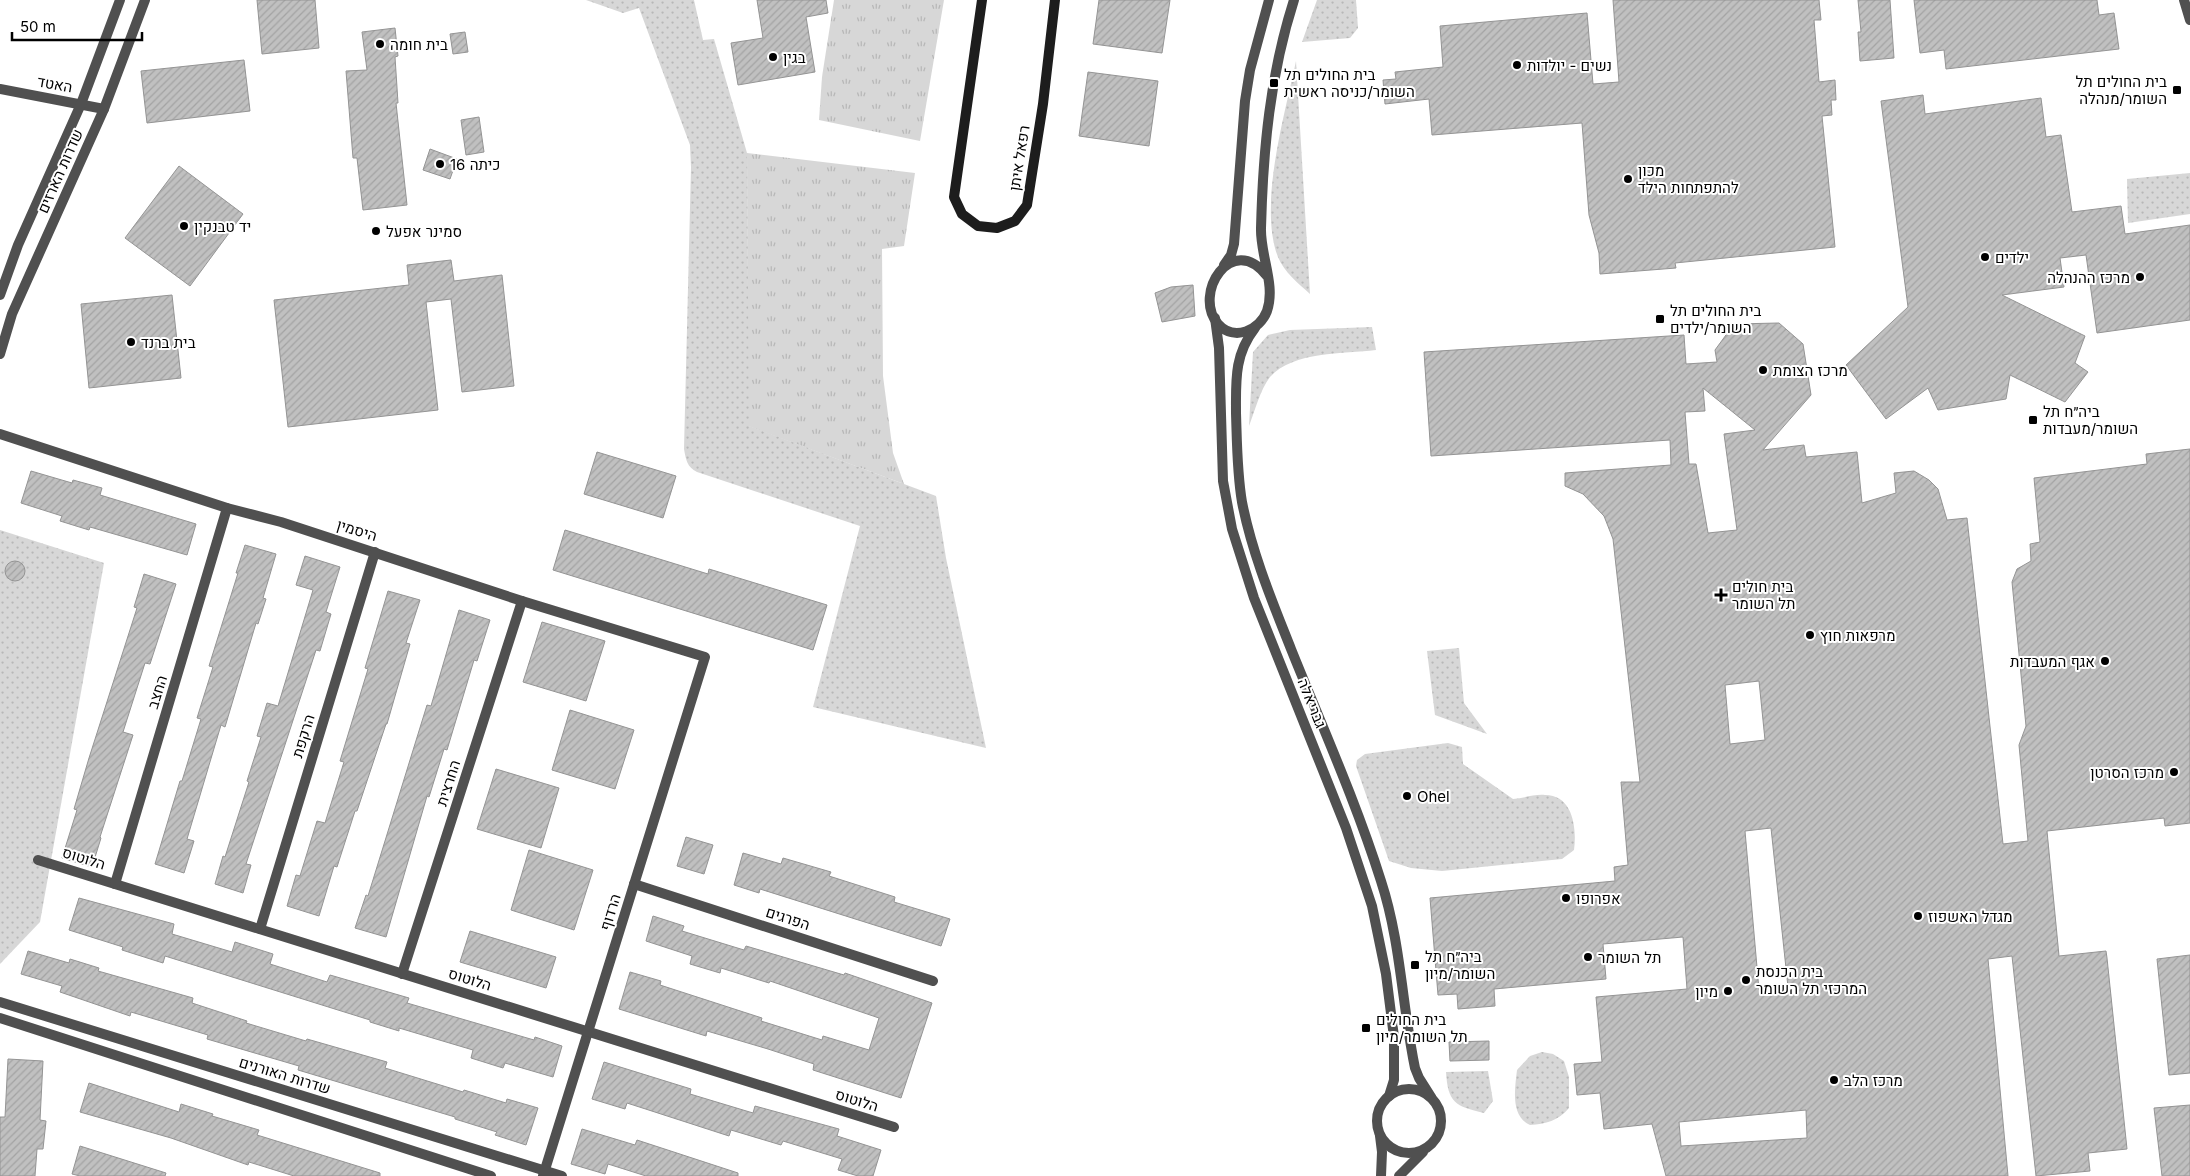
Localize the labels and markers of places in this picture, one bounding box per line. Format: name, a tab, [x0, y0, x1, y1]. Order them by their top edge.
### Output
place label: בית חומה	[390, 35, 448, 54]
marker: בית חומה	[374, 38, 386, 50]
place label: בגין	[783, 48, 806, 67]
marker: בגין	[767, 51, 779, 63]
place label: נשים - יולדות	[1527, 56, 1612, 75]
marker: נשים - יולדות	[1511, 59, 1523, 71]
place label: בית החולים תל השומר/כניסה ראשית	[1284, 65, 1415, 101]
place label: בית החולים תל השומר/מנהלה	[2076, 72, 2167, 108]
marker: בית החולים תל השומר/כניסה ראשית	[1268, 77, 1280, 89]
marker: בית החולים תל השומר/מנהלה	[2171, 84, 2183, 96]
place label: כיתה 16	[450, 155, 500, 174]
marker: כיתה 16	[434, 158, 446, 170]
place label: מכון להתפתחות הילד	[1638, 161, 1739, 197]
marker: מכון להתפתחות הילד	[1622, 173, 1634, 185]
place label: יד טבנקין	[194, 217, 251, 236]
marker: יד טבנקין	[178, 220, 190, 232]
place label: סמינר אפעל	[386, 222, 462, 241]
marker: סמינר אפעל	[370, 225, 382, 237]
place label: ילדים	[1995, 248, 2029, 267]
marker: ילדים	[1979, 251, 1991, 263]
place label: מרכז ההנהלה	[2047, 268, 2130, 287]
marker: מרכז ההנהלה	[2134, 271, 2146, 283]
place label: בית החולים תל השומר/ילדים	[1670, 301, 1762, 337]
marker: בית החולים תל השומר/ילדים	[1654, 313, 1666, 325]
place label: בית ברנד	[141, 333, 196, 352]
marker: בית ברנד	[125, 336, 137, 348]
place label: מרכז הצומת	[1773, 361, 1848, 380]
marker: מרכז הצומת	[1757, 364, 1769, 376]
place label: ביה״ח תל השומר/מעבדות	[2043, 402, 2138, 438]
marker: ביה״ח תל השומר/מעבדות	[2027, 414, 2039, 426]
place label: בית חולים תל השומר	[1732, 577, 1795, 613]
marker: בית חולים תל השומר	[1714, 588, 1728, 602]
place label: מרפאות חוץ	[1820, 626, 1895, 645]
marker: מרפאות חוץ	[1804, 629, 1816, 641]
place label: אגף המעבדות	[2010, 652, 2095, 671]
marker: אגף המעבדות	[2099, 655, 2111, 667]
place label: מרכז הסרטן	[2090, 763, 2164, 782]
marker: מרכז הסרטן	[2168, 766, 2180, 778]
place label: Ohel	[1417, 787, 1450, 806]
marker: Ohel	[1401, 790, 1413, 802]
place label: אפרופו	[1576, 889, 1621, 908]
marker: אפרופו	[1560, 892, 1572, 904]
place label: מגדל האשפוז	[1928, 907, 2013, 926]
marker: מגדל האשפוז	[1912, 910, 1924, 922]
place label: ביה״ח תל השומר/מיון	[1425, 947, 1495, 983]
place label: תל השומר	[1598, 948, 1661, 967]
marker: תל השומר	[1582, 951, 1594, 963]
marker: ביה״ח תל השומר/מיון	[1409, 959, 1421, 971]
place label: בית הכנסת המרכזי תל השומר	[1756, 962, 1867, 998]
marker: בית הכנסת המרכזי תל השומר	[1740, 974, 1752, 986]
place label: מיון	[1695, 982, 1718, 1001]
marker: מיון	[1722, 985, 1734, 997]
place label: בית החולים תל השומר/מיון	[1376, 1010, 1468, 1046]
marker: בית החולים תל השומר/מיון	[1360, 1022, 1372, 1034]
place label: מרכז הלב	[1844, 1071, 1903, 1090]
marker: מרכז הלב	[1828, 1074, 1840, 1086]

